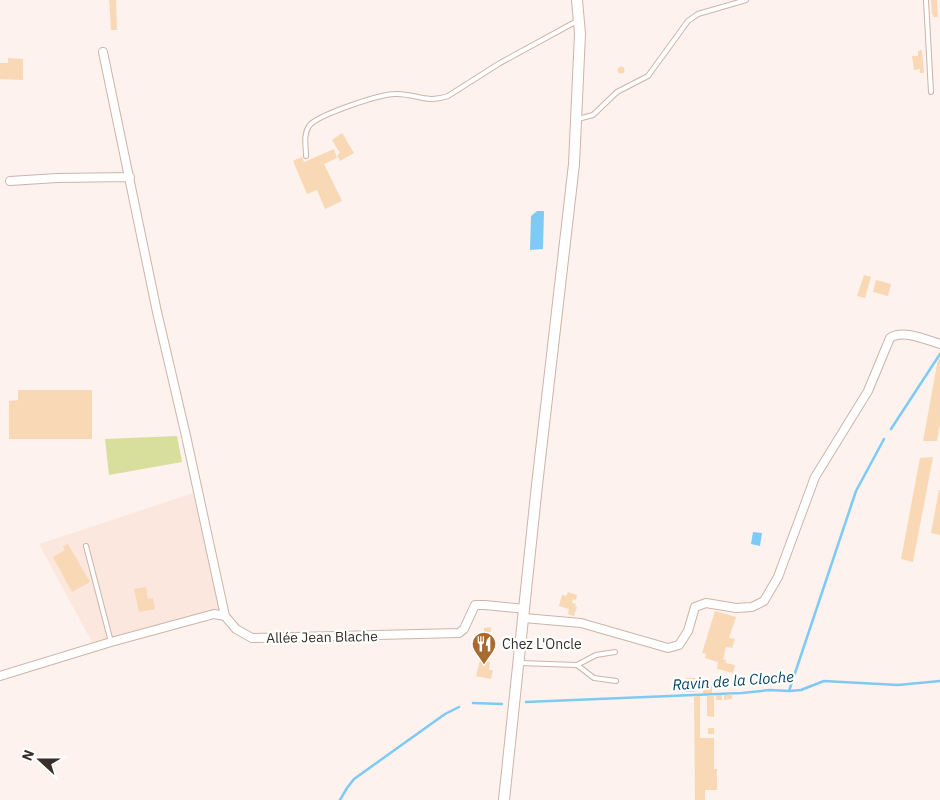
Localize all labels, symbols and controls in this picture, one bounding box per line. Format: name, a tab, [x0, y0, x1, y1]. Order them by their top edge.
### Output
street label: Allée Jean Blache	[266, 627, 378, 647]
restaurant icon: Chez L'Oncle	[471, 631, 497, 665]
place label: Chez L'Oncle	[502, 635, 582, 653]
water label: Ravin de la Cloche	[672, 667, 795, 694]
north arrow	[15, 735, 65, 785]
text: N	[18, 747, 38, 763]

